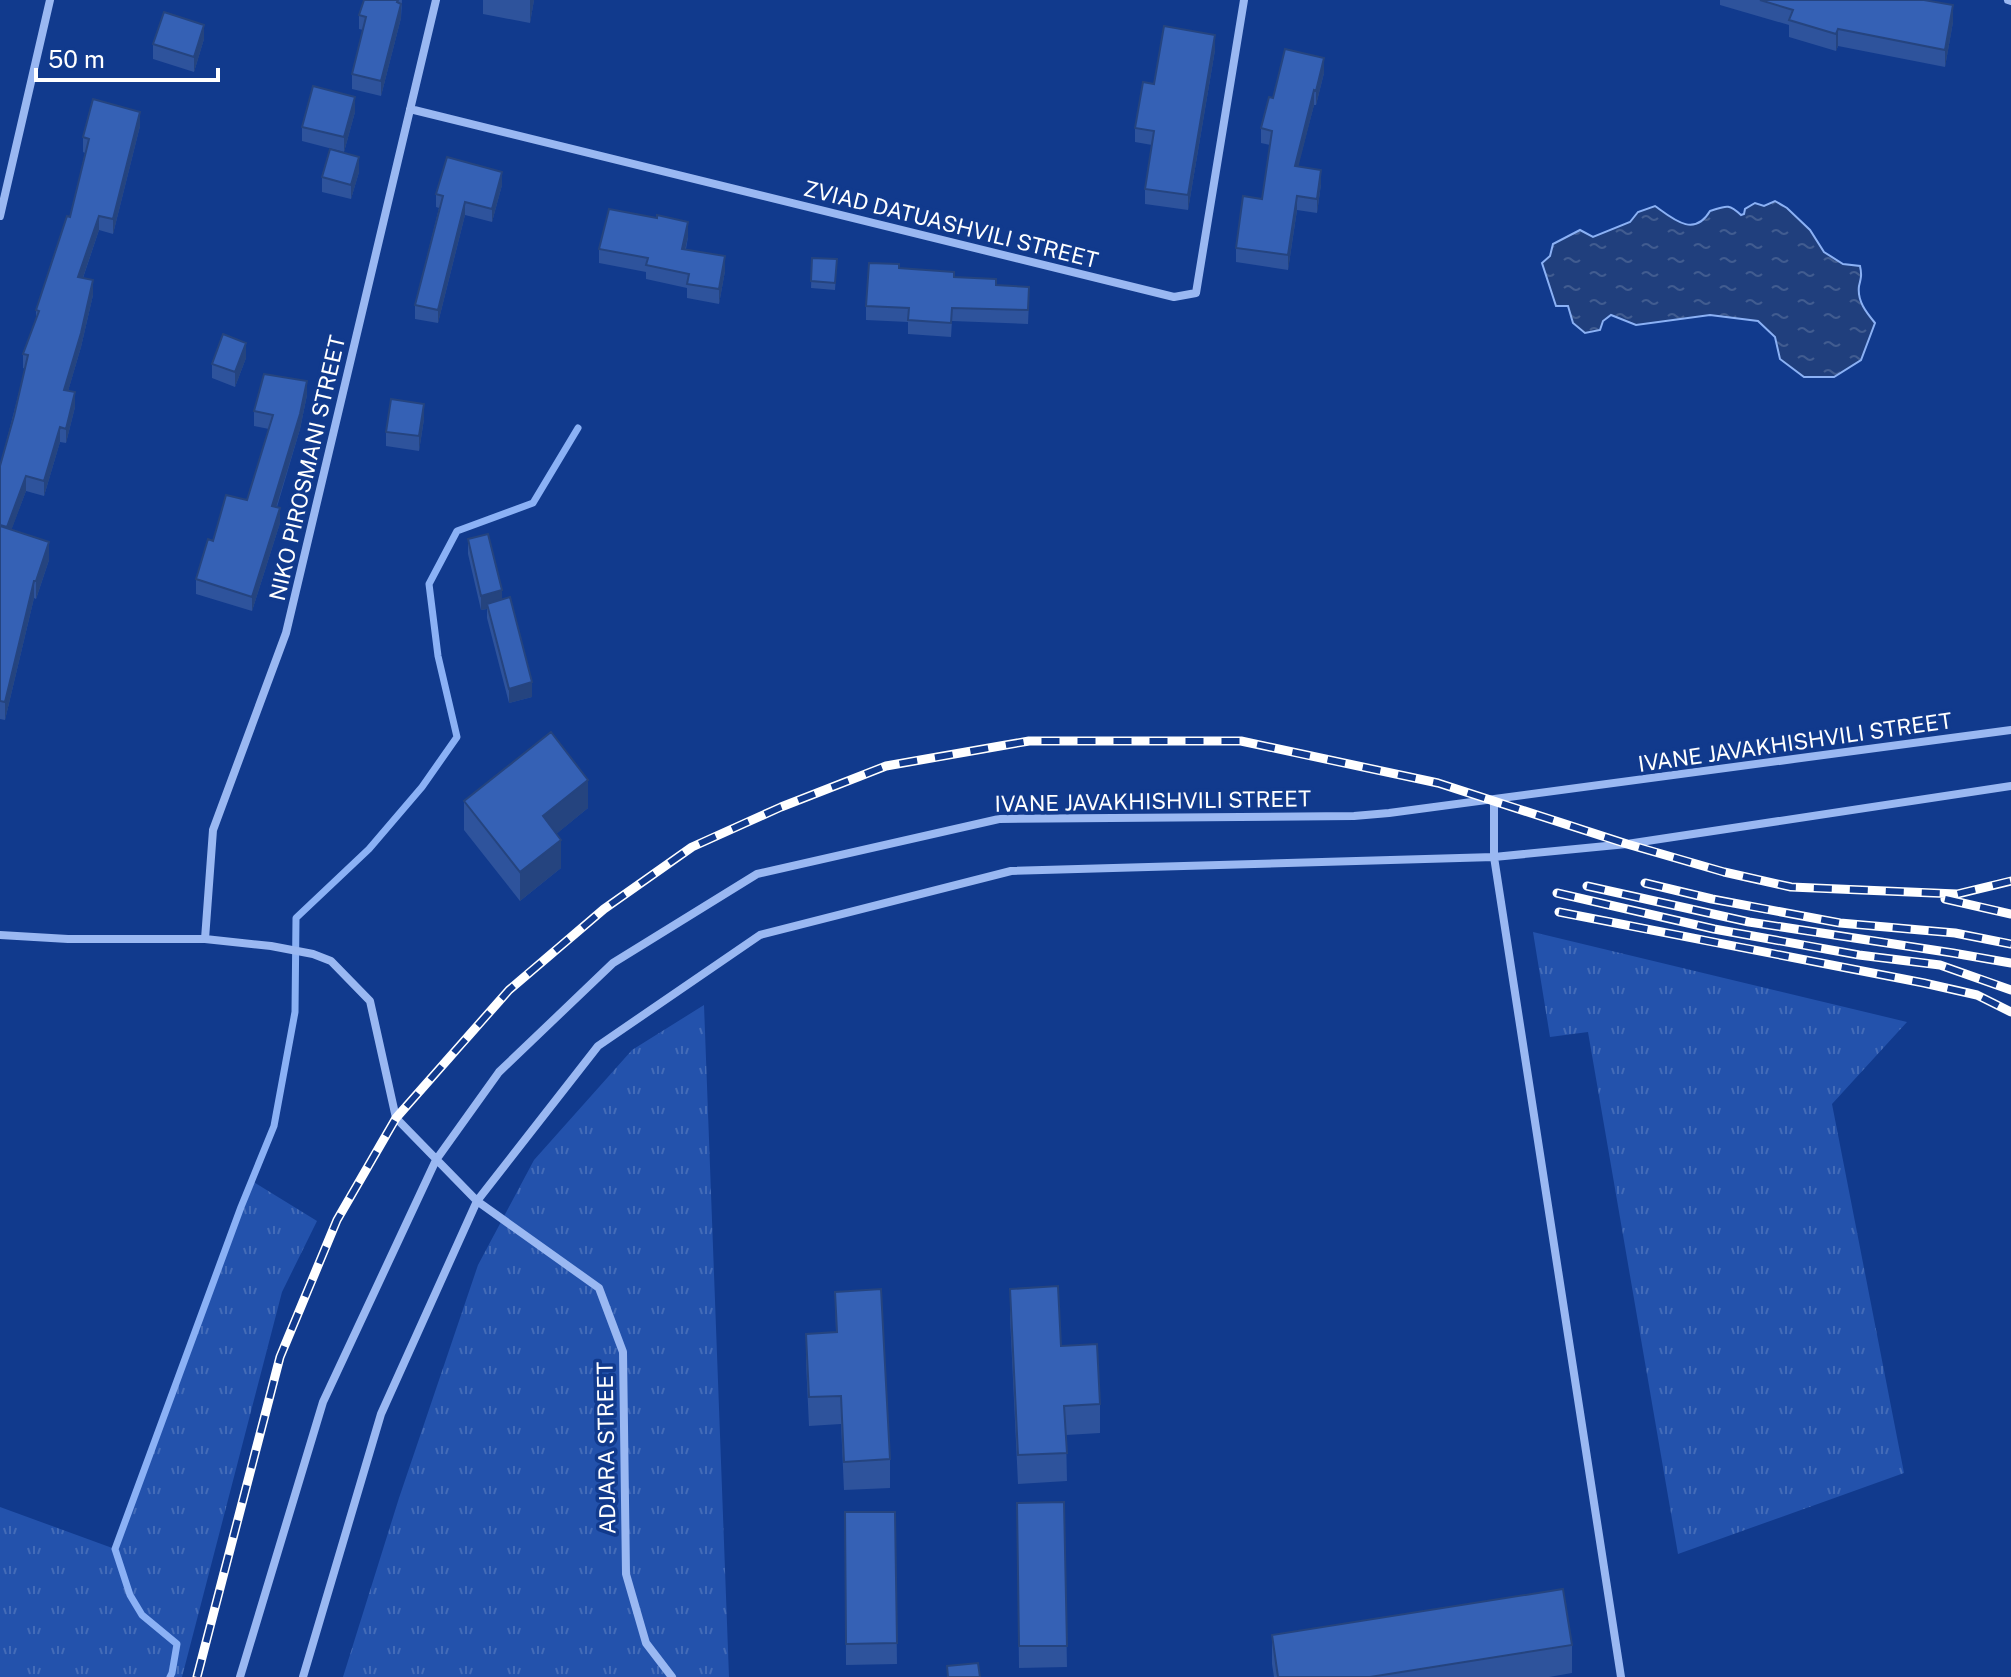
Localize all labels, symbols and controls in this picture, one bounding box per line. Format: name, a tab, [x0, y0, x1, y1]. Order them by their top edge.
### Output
scale bar	[36, 32, 218, 82]
text: 50 m	[48, 45, 105, 73]
street label: ZVIAD DATUASHVILI STREET	[801, 175, 1101, 273]
street label: NIKO PIROSMANI STREET	[264, 333, 350, 603]
street label: IVANE JAVAKHISHVILI STREET	[1636, 707, 1954, 777]
street label: IVANE JAVAKHISHVILI STREET	[994, 785, 1312, 817]
street label: ADJARA STREET	[591, 1361, 621, 1535]

